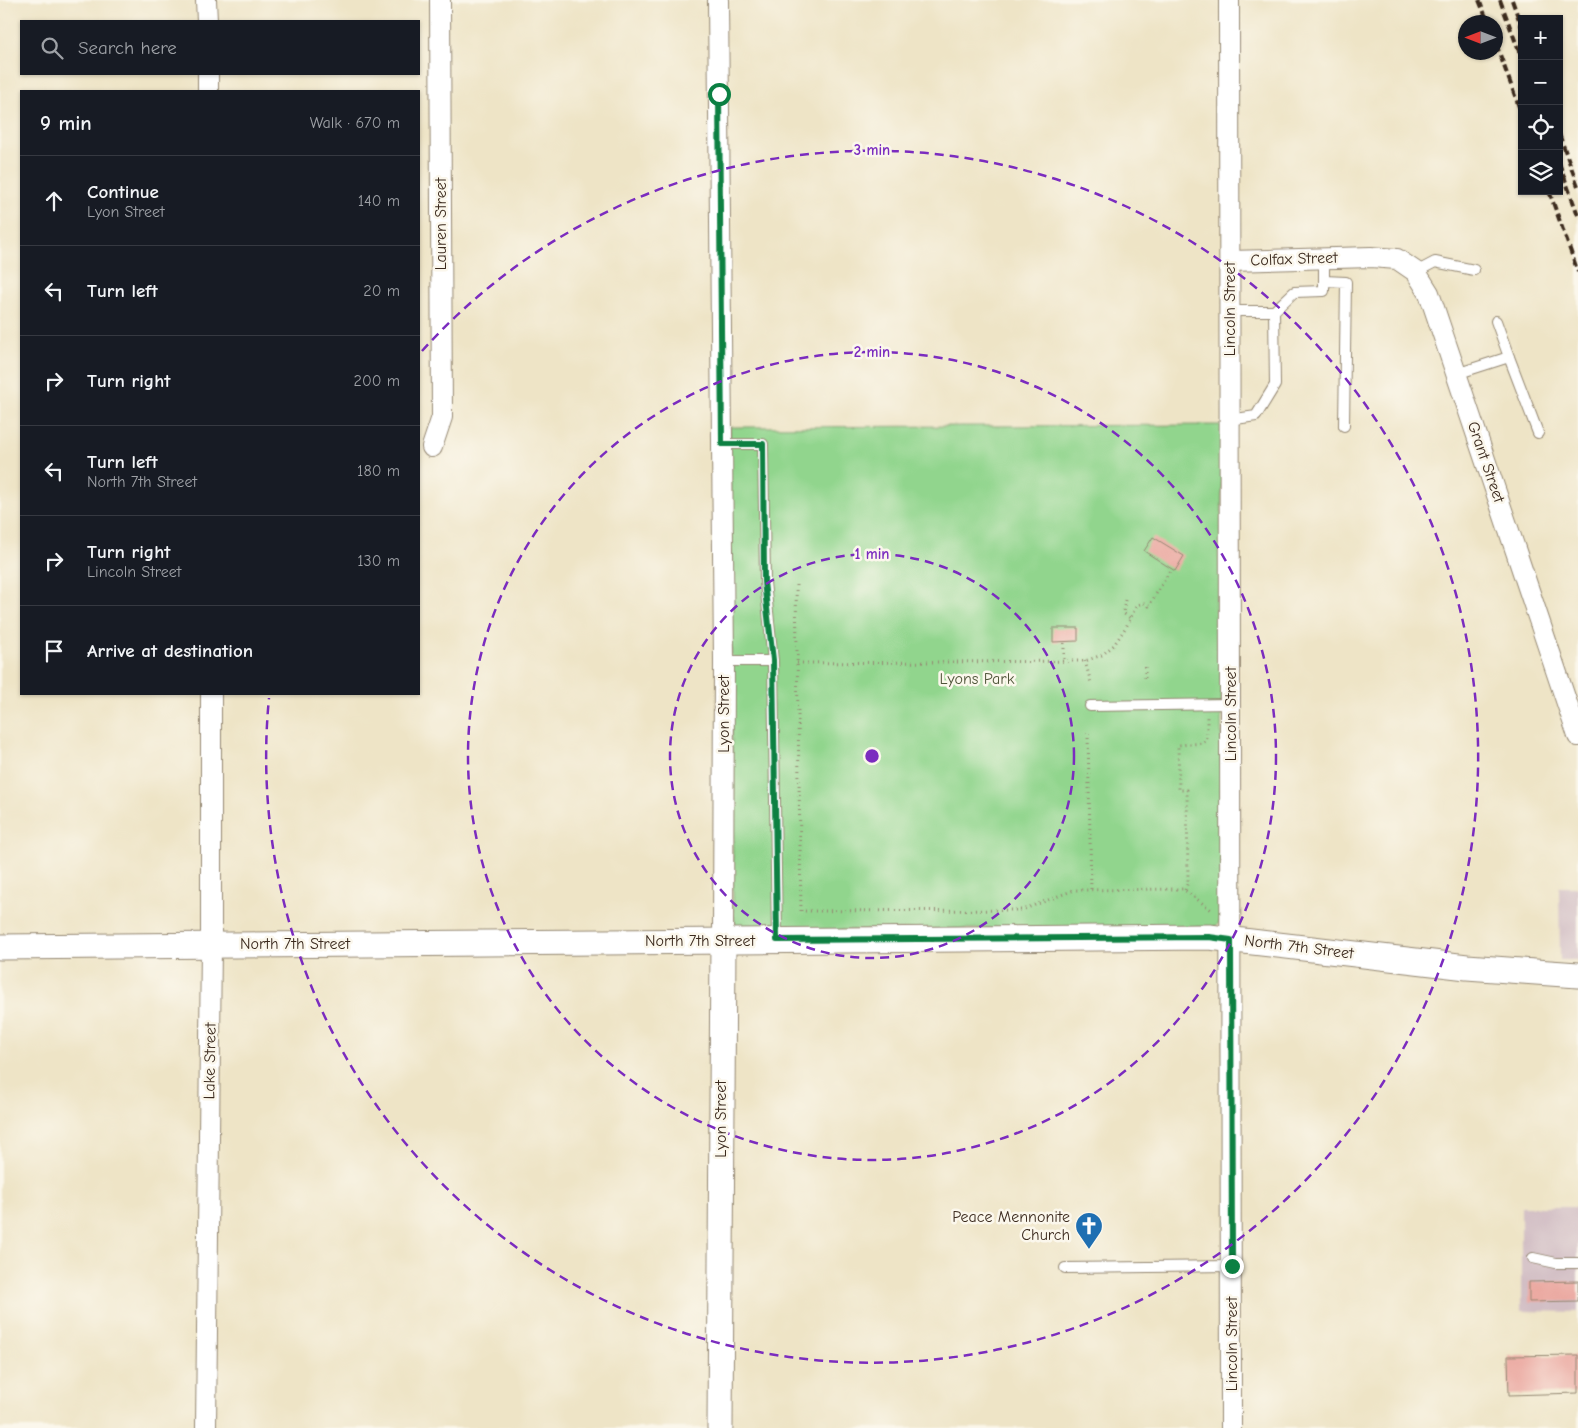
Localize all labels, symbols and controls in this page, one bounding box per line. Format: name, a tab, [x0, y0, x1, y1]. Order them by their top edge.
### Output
north arrow	[1458, 15, 1503, 60]
map controls	[1518, 15, 1563, 195]
button: +	[1518, 15, 1563, 60]
search box	[20, 20, 420, 75]
icon: search	[38, 34, 66, 62]
text: Search here	[78, 37, 177, 59]
button: −	[1518, 60, 1563, 105]
route start	[708, 83, 731, 106]
button: locate	[1518, 105, 1563, 150]
text: 9 min	[40, 111, 92, 135]
text: Walk · 670 m	[310, 114, 400, 132]
text: 3 min	[854, 141, 890, 159]
button: layers	[1518, 150, 1563, 195]
street label: Lauren Street	[432, 177, 450, 270]
text: Continue	[87, 181, 159, 203]
icon: ahead	[40, 187, 68, 215]
text: 140 m	[358, 192, 400, 210]
text: Lyon Street	[87, 203, 165, 221]
street label: Colfax Street	[1250, 248, 1338, 270]
street label: Lincoln Street	[1221, 261, 1239, 356]
icon: left	[40, 277, 68, 305]
text: Turn left	[87, 280, 158, 302]
text: 20 m	[363, 282, 400, 300]
text: 2 min	[854, 343, 890, 361]
icon: right	[40, 367, 68, 395]
text: Turn right	[87, 370, 171, 392]
text: 200 m	[354, 372, 400, 390]
street label: Grant Street	[1464, 419, 1508, 505]
text: Turn left	[87, 451, 158, 473]
icon: left	[40, 457, 68, 485]
text: 180 m	[357, 462, 400, 480]
text: North 7th Street	[87, 473, 197, 491]
text: Turn right	[87, 541, 171, 563]
text: 1 min	[855, 545, 889, 563]
icon: right	[40, 547, 68, 575]
text: 130 m	[357, 552, 400, 570]
text: Lincoln Street	[87, 563, 181, 581]
icon: arrive	[40, 637, 68, 665]
text: Arrive at destination	[87, 640, 253, 662]
street label: Lincoln Street	[1222, 666, 1240, 761]
park label: Lyons Park	[940, 670, 1015, 688]
street label: Lyon Street	[715, 675, 733, 753]
centre of rings	[863, 747, 881, 765]
street label: North 7th Street	[1243, 931, 1355, 963]
street label: North 7th Street	[645, 932, 755, 950]
street label: North 7th Street	[240, 935, 350, 953]
street label: Lake Street	[200, 1022, 220, 1100]
street label: Lyon Street	[712, 1080, 730, 1158]
place label: Peace Mennonite Church	[952, 1208, 1070, 1244]
church icon: Peace Mennonite Church	[1074, 1211, 1104, 1250]
route end	[1221, 1255, 1244, 1278]
street label: Lincoln Street	[1223, 1296, 1241, 1391]

